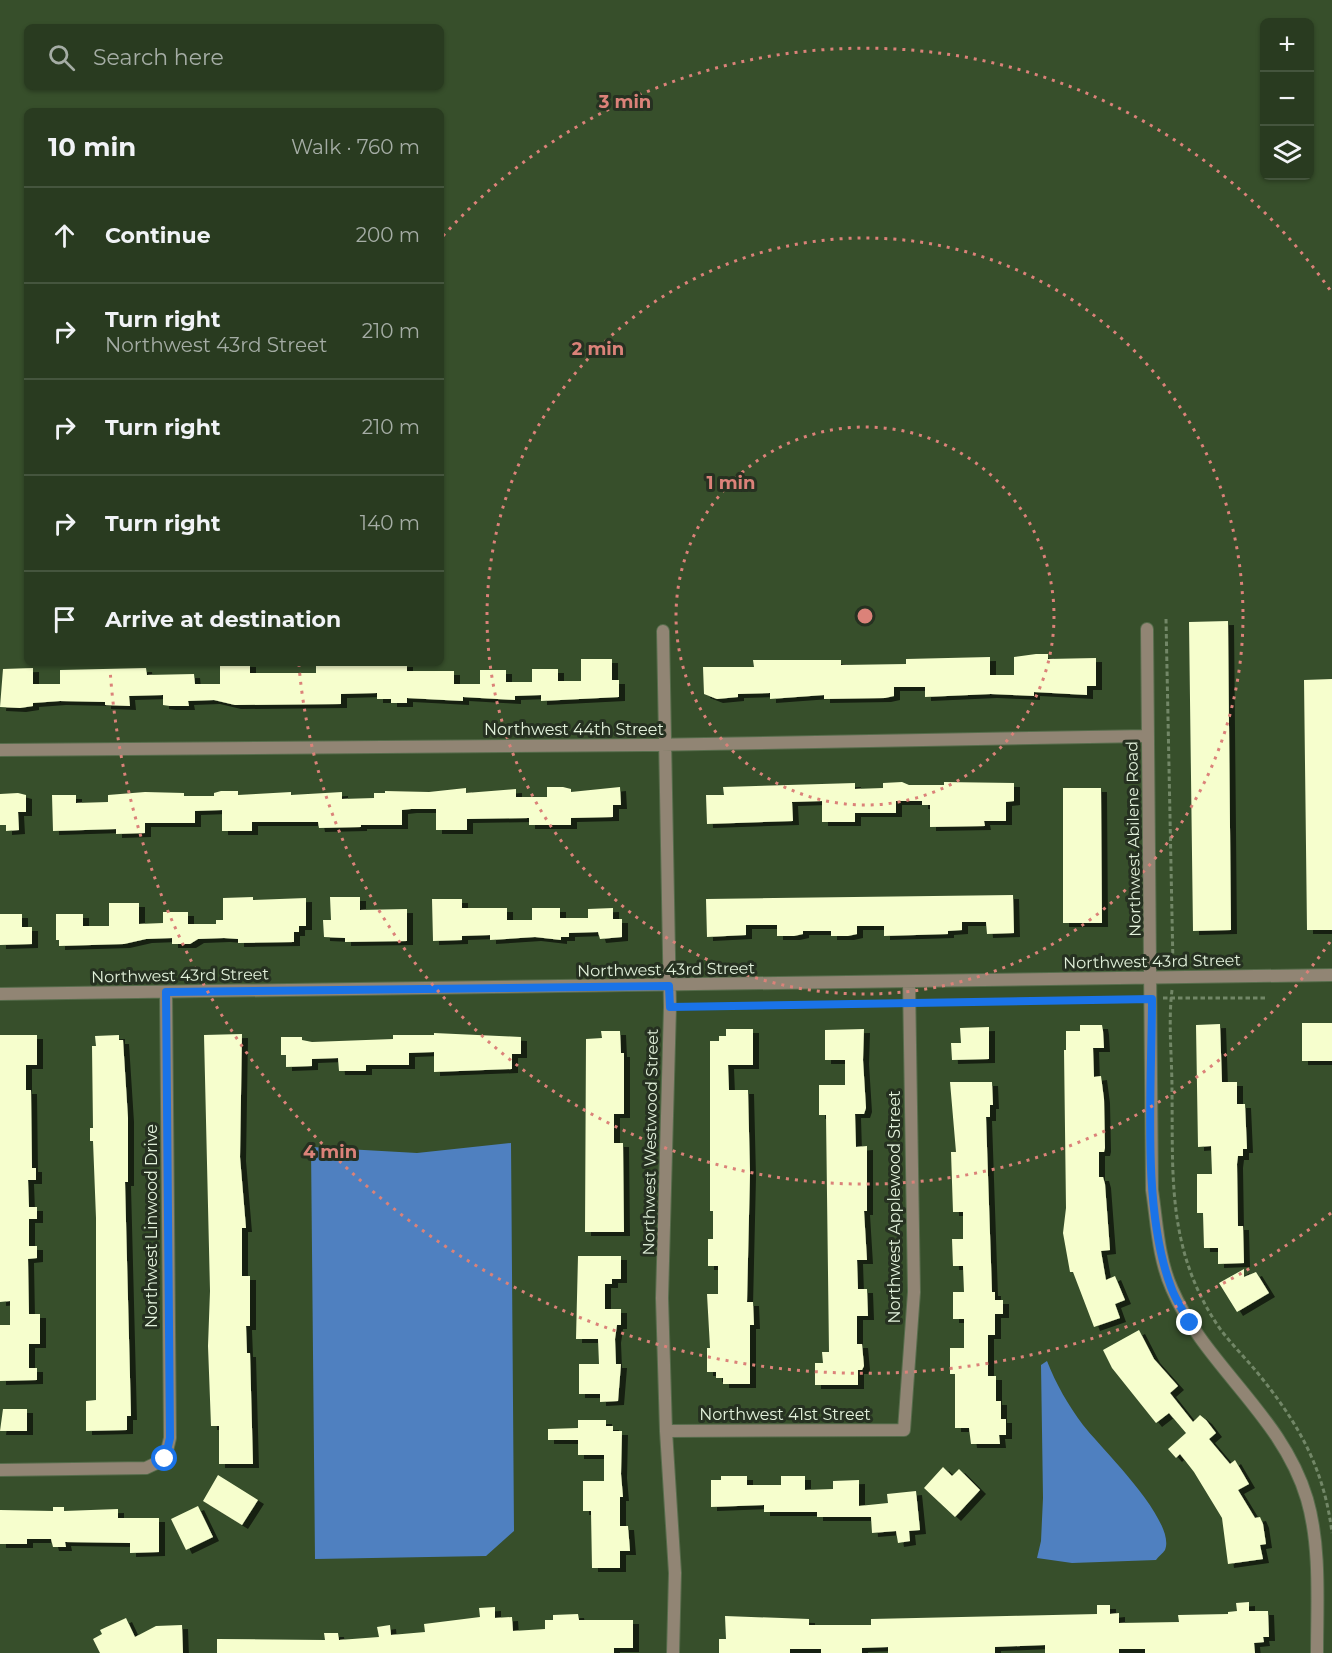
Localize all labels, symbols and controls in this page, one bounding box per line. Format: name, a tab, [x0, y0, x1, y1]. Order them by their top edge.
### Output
map controls	[1260, 18, 1314, 180]
button: +	[1260, 18, 1314, 72]
search box	[24, 24, 444, 90]
icon: search	[45, 41, 78, 74]
text: Search here	[93, 44, 224, 71]
button: −	[1260, 72, 1314, 126]
text: 3 min	[598, 91, 651, 113]
button: layers	[1260, 126, 1314, 180]
text: 10 min	[48, 131, 136, 163]
text: Walk · 760 m	[291, 135, 420, 159]
icon: ahead	[48, 219, 81, 252]
text: Continue	[105, 222, 211, 249]
text: 200 m	[356, 223, 420, 247]
text: Turn right	[105, 306, 220, 333]
icon: right	[48, 315, 81, 348]
text: 210 m	[362, 319, 420, 343]
text: Northwest 43rd Street	[105, 333, 327, 357]
text: 2 min	[572, 338, 624, 360]
icon: right	[48, 411, 81, 444]
text: Turn right	[105, 414, 220, 441]
text: 210 m	[362, 415, 420, 439]
text: 1 min	[707, 472, 755, 494]
icon: right	[48, 507, 81, 540]
text: Turn right	[105, 510, 220, 537]
text: 140 m	[360, 511, 420, 535]
icon: arrive	[48, 603, 81, 636]
text: Arrive at destination	[105, 606, 341, 633]
centre of rings	[855, 606, 875, 626]
street label: Northwest 44th Street	[484, 720, 664, 739]
street label: Northwest Abilene Road	[1122, 741, 1145, 937]
street label: Northwest 43rd Street	[1063, 950, 1242, 973]
street label: Northwest 43rd Street	[577, 958, 756, 981]
street label: Northwest 43rd Street	[91, 964, 270, 987]
street label: Northwest Westwood Street	[639, 1028, 662, 1256]
street label: Northwest Applewood Street	[885, 1090, 904, 1324]
street label: Northwest Linwood Drive	[142, 1124, 161, 1328]
text: 4 min	[303, 1141, 357, 1163]
route end	[1176, 1309, 1202, 1335]
street label: Northwest 41st Street	[699, 1405, 871, 1424]
route start	[151, 1445, 177, 1471]

